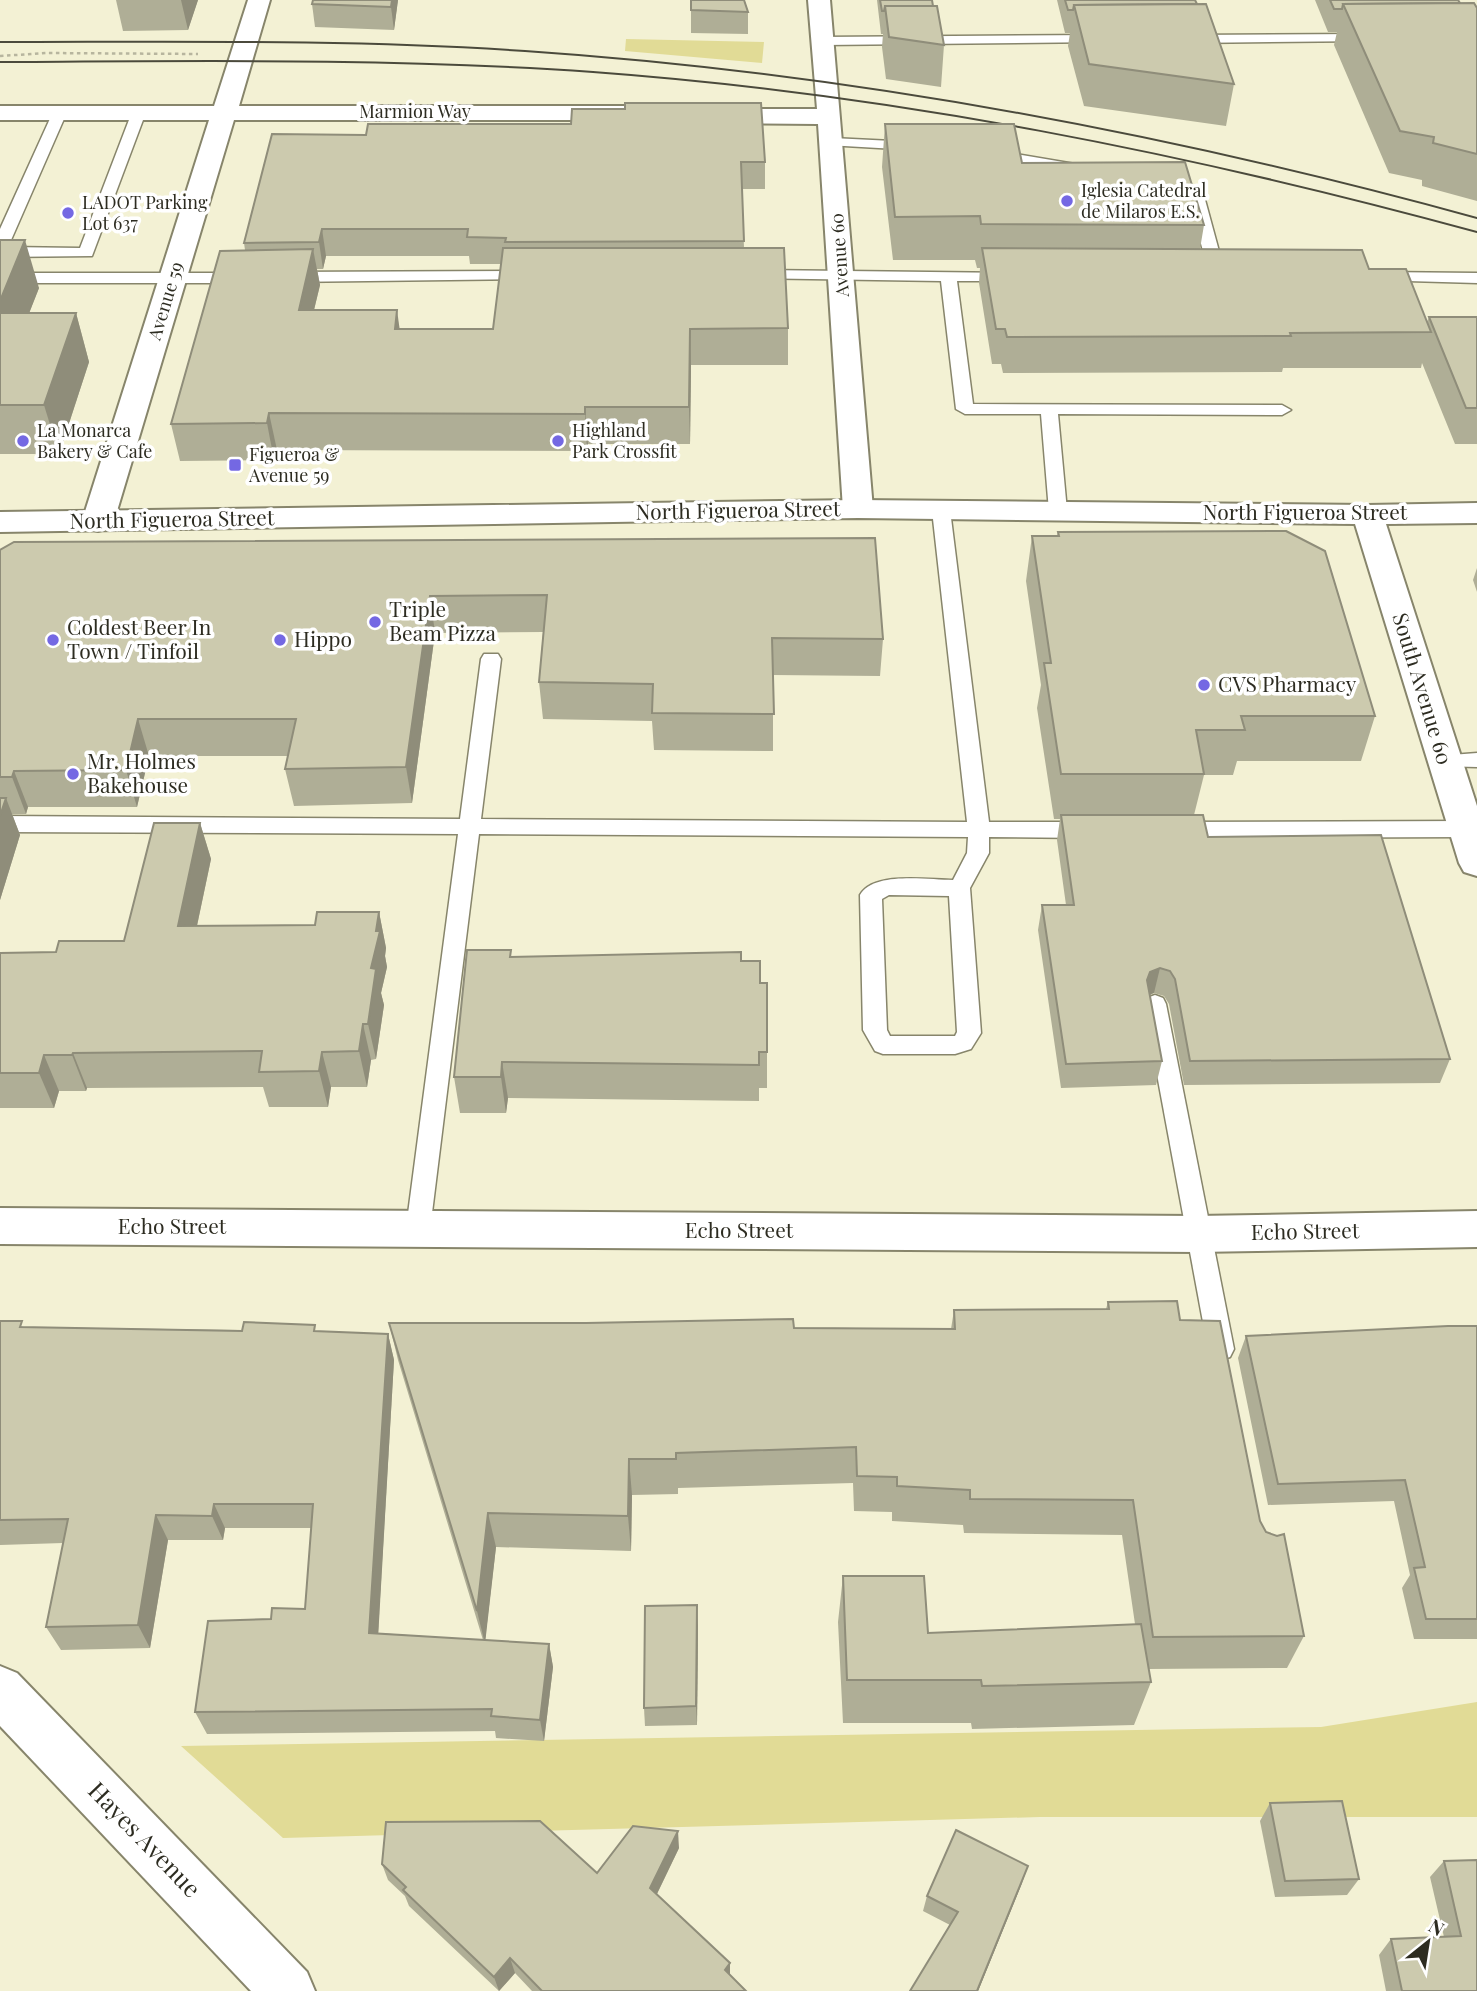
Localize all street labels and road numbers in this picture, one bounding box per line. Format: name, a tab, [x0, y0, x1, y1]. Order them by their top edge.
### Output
street label: Marmion Way	[359, 99, 471, 123]
street label: Avenue 60	[824, 212, 854, 299]
street label: Avenue 59	[142, 259, 188, 344]
street label: North Figueroa Street	[635, 493, 841, 525]
street label: North Figueroa Street	[1203, 497, 1408, 525]
street label: North Figueroa Street	[69, 502, 275, 534]
street label: South Avenue 60	[1388, 609, 1460, 768]
street label: Echo Street	[118, 1211, 227, 1239]
street label: Echo Street	[685, 1215, 794, 1243]
street label: Echo Street	[1250, 1215, 1360, 1245]
street label: Hayes Avenue	[82, 1774, 209, 1903]

